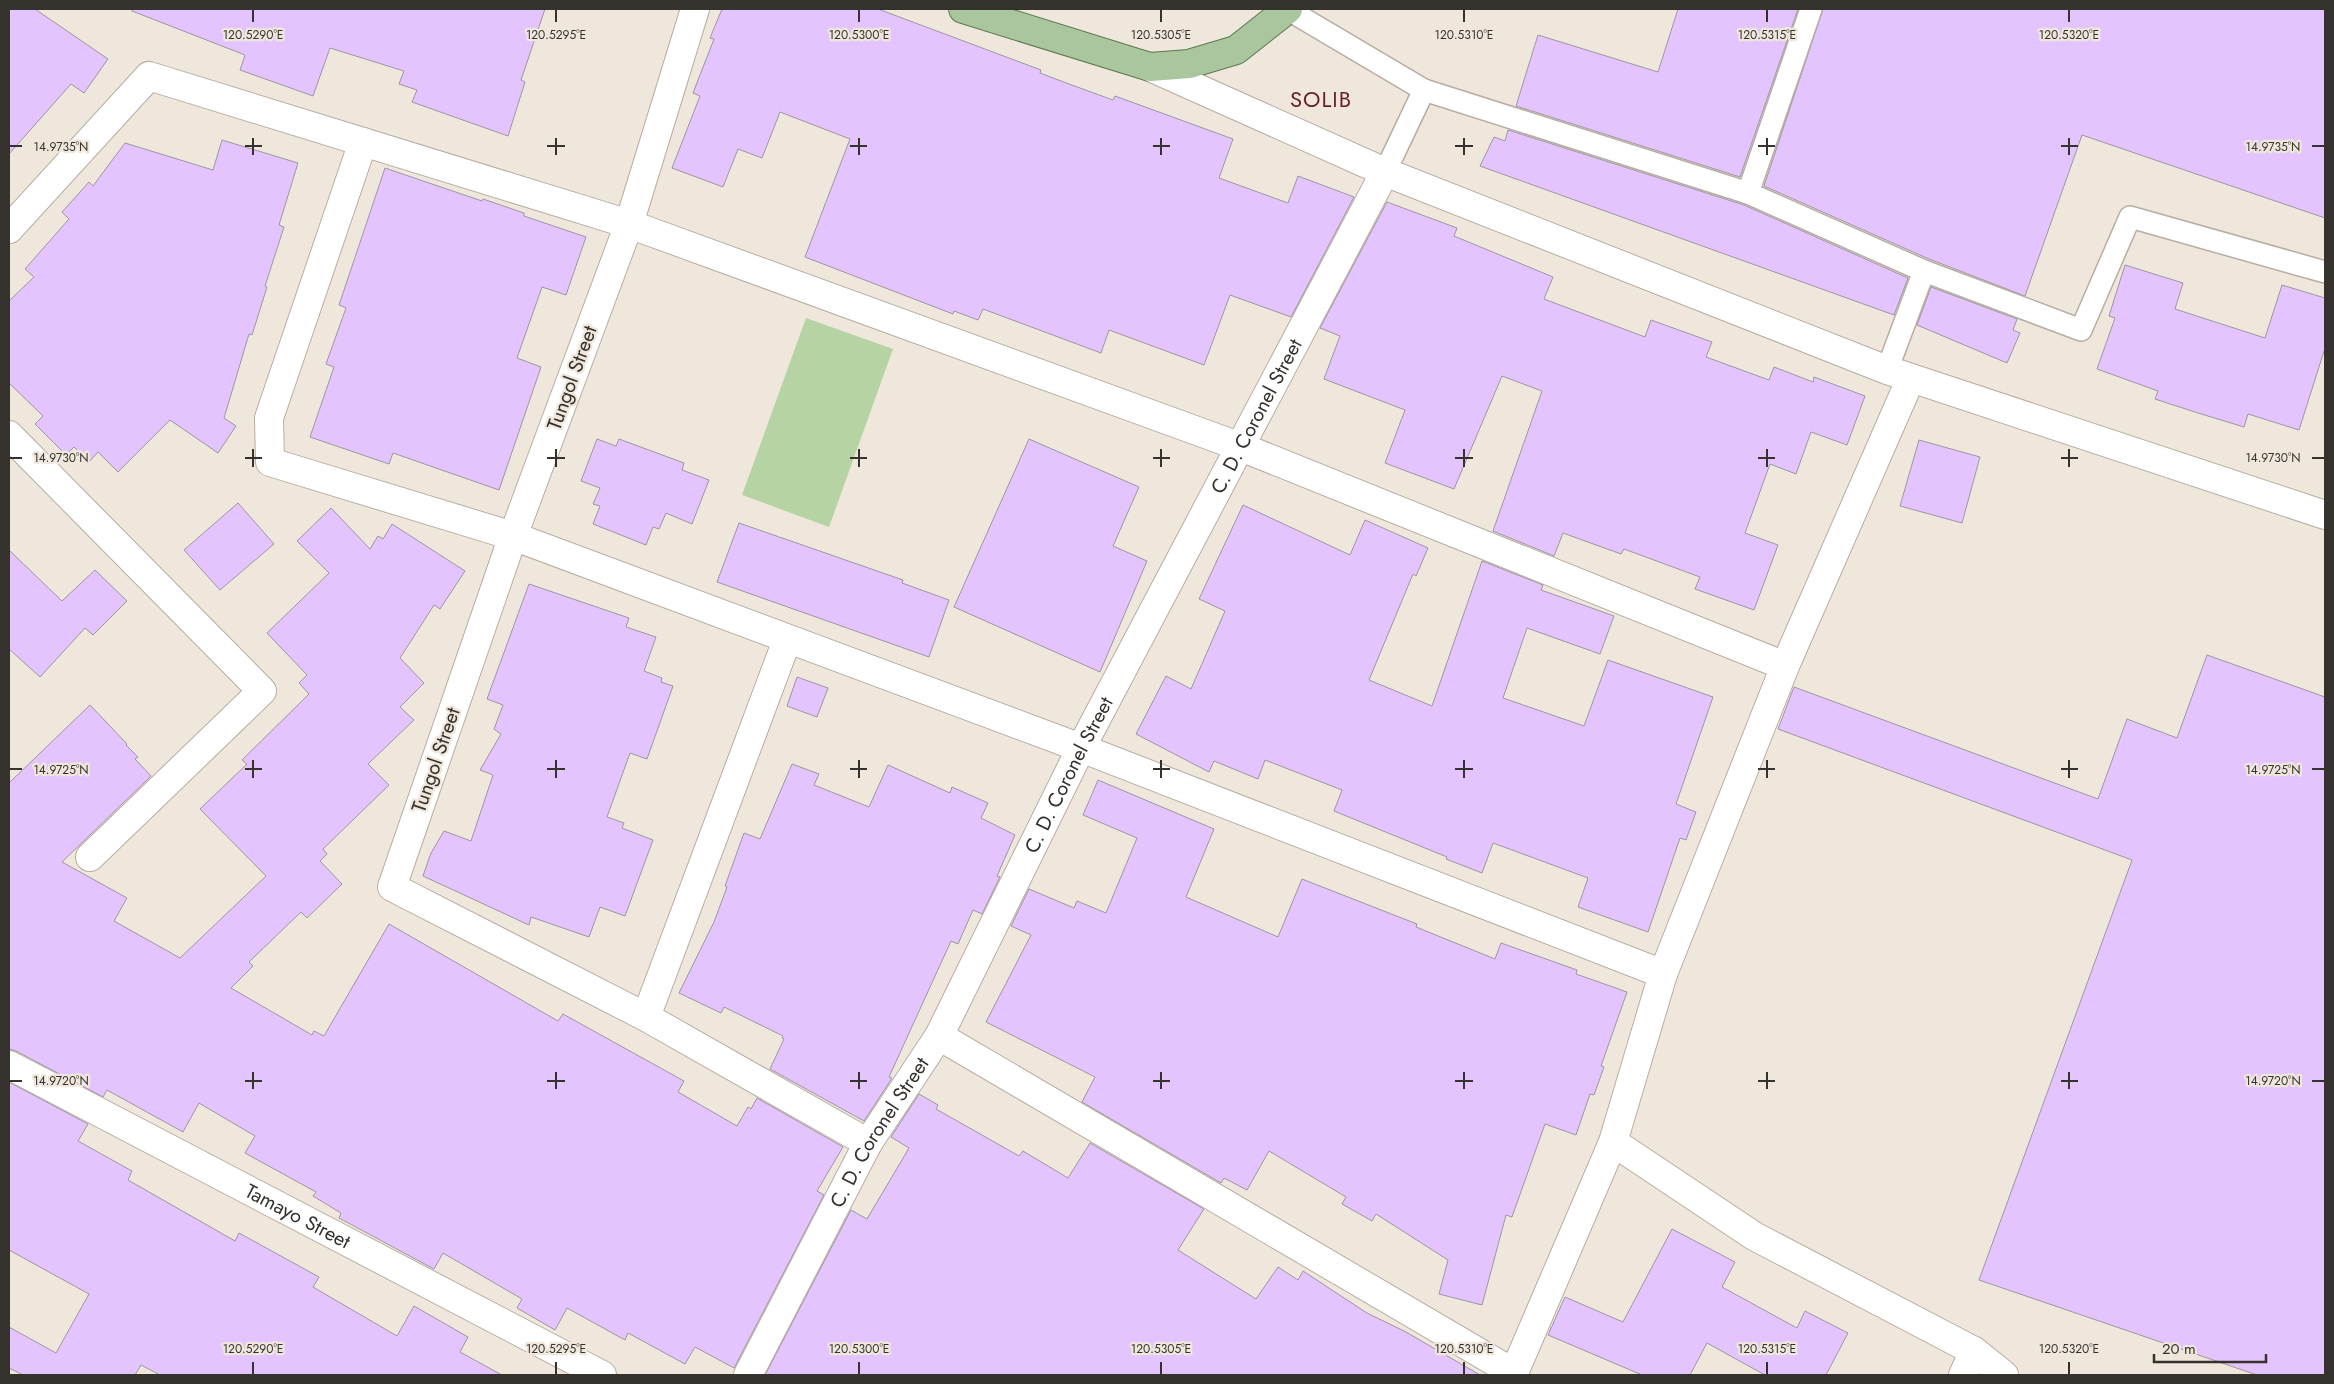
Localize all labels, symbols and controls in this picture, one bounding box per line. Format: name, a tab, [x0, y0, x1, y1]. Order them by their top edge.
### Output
text: 120.5290°E	[223, 26, 283, 44]
text: 120.5295°E	[526, 26, 586, 44]
text: 120.5300°E	[829, 26, 889, 44]
text: 120.5305°E	[1131, 26, 1191, 44]
text: 120.5310°E	[1435, 26, 1493, 44]
text: 120.5315°E	[1738, 26, 1796, 44]
text: 120.5320°E	[2039, 26, 2099, 44]
district label: SOLIB	[1290, 83, 1352, 115]
text: 14.9735°N	[34, 138, 88, 156]
text: 14.9735°N	[2246, 138, 2300, 156]
street label: Tungol Street	[540, 321, 604, 434]
street label: C. D. Coronel Street	[1203, 333, 1309, 499]
text: 14.9730°N	[33, 449, 89, 467]
text: 14.9730°N	[2245, 449, 2301, 467]
street label: C. D. Coronel Street	[1017, 691, 1120, 858]
street label: Tungol Street	[404, 703, 468, 816]
text: 14.9725°N	[33, 761, 89, 779]
text: 14.9725°N	[2245, 761, 2301, 779]
street label: C. D. Coronel Street	[822, 1051, 936, 1213]
text: 14.9720°N	[33, 1072, 89, 1090]
text: 14.9720°N	[2245, 1072, 2301, 1090]
street label: Tamayo Street	[240, 1176, 356, 1256]
scale bar	[2154, 1332, 2266, 1364]
text: 20 m	[2162, 1338, 2196, 1360]
text: 120.5290°E	[223, 1340, 283, 1358]
text: 120.5295°E	[526, 1340, 586, 1358]
text: 120.5300°E	[829, 1340, 889, 1358]
text: 120.5305°E	[1131, 1340, 1191, 1358]
text: 120.5310°E	[1435, 1340, 1493, 1358]
text: 120.5315°E	[1738, 1340, 1796, 1358]
text: 120.5320°E	[2039, 1340, 2099, 1358]

